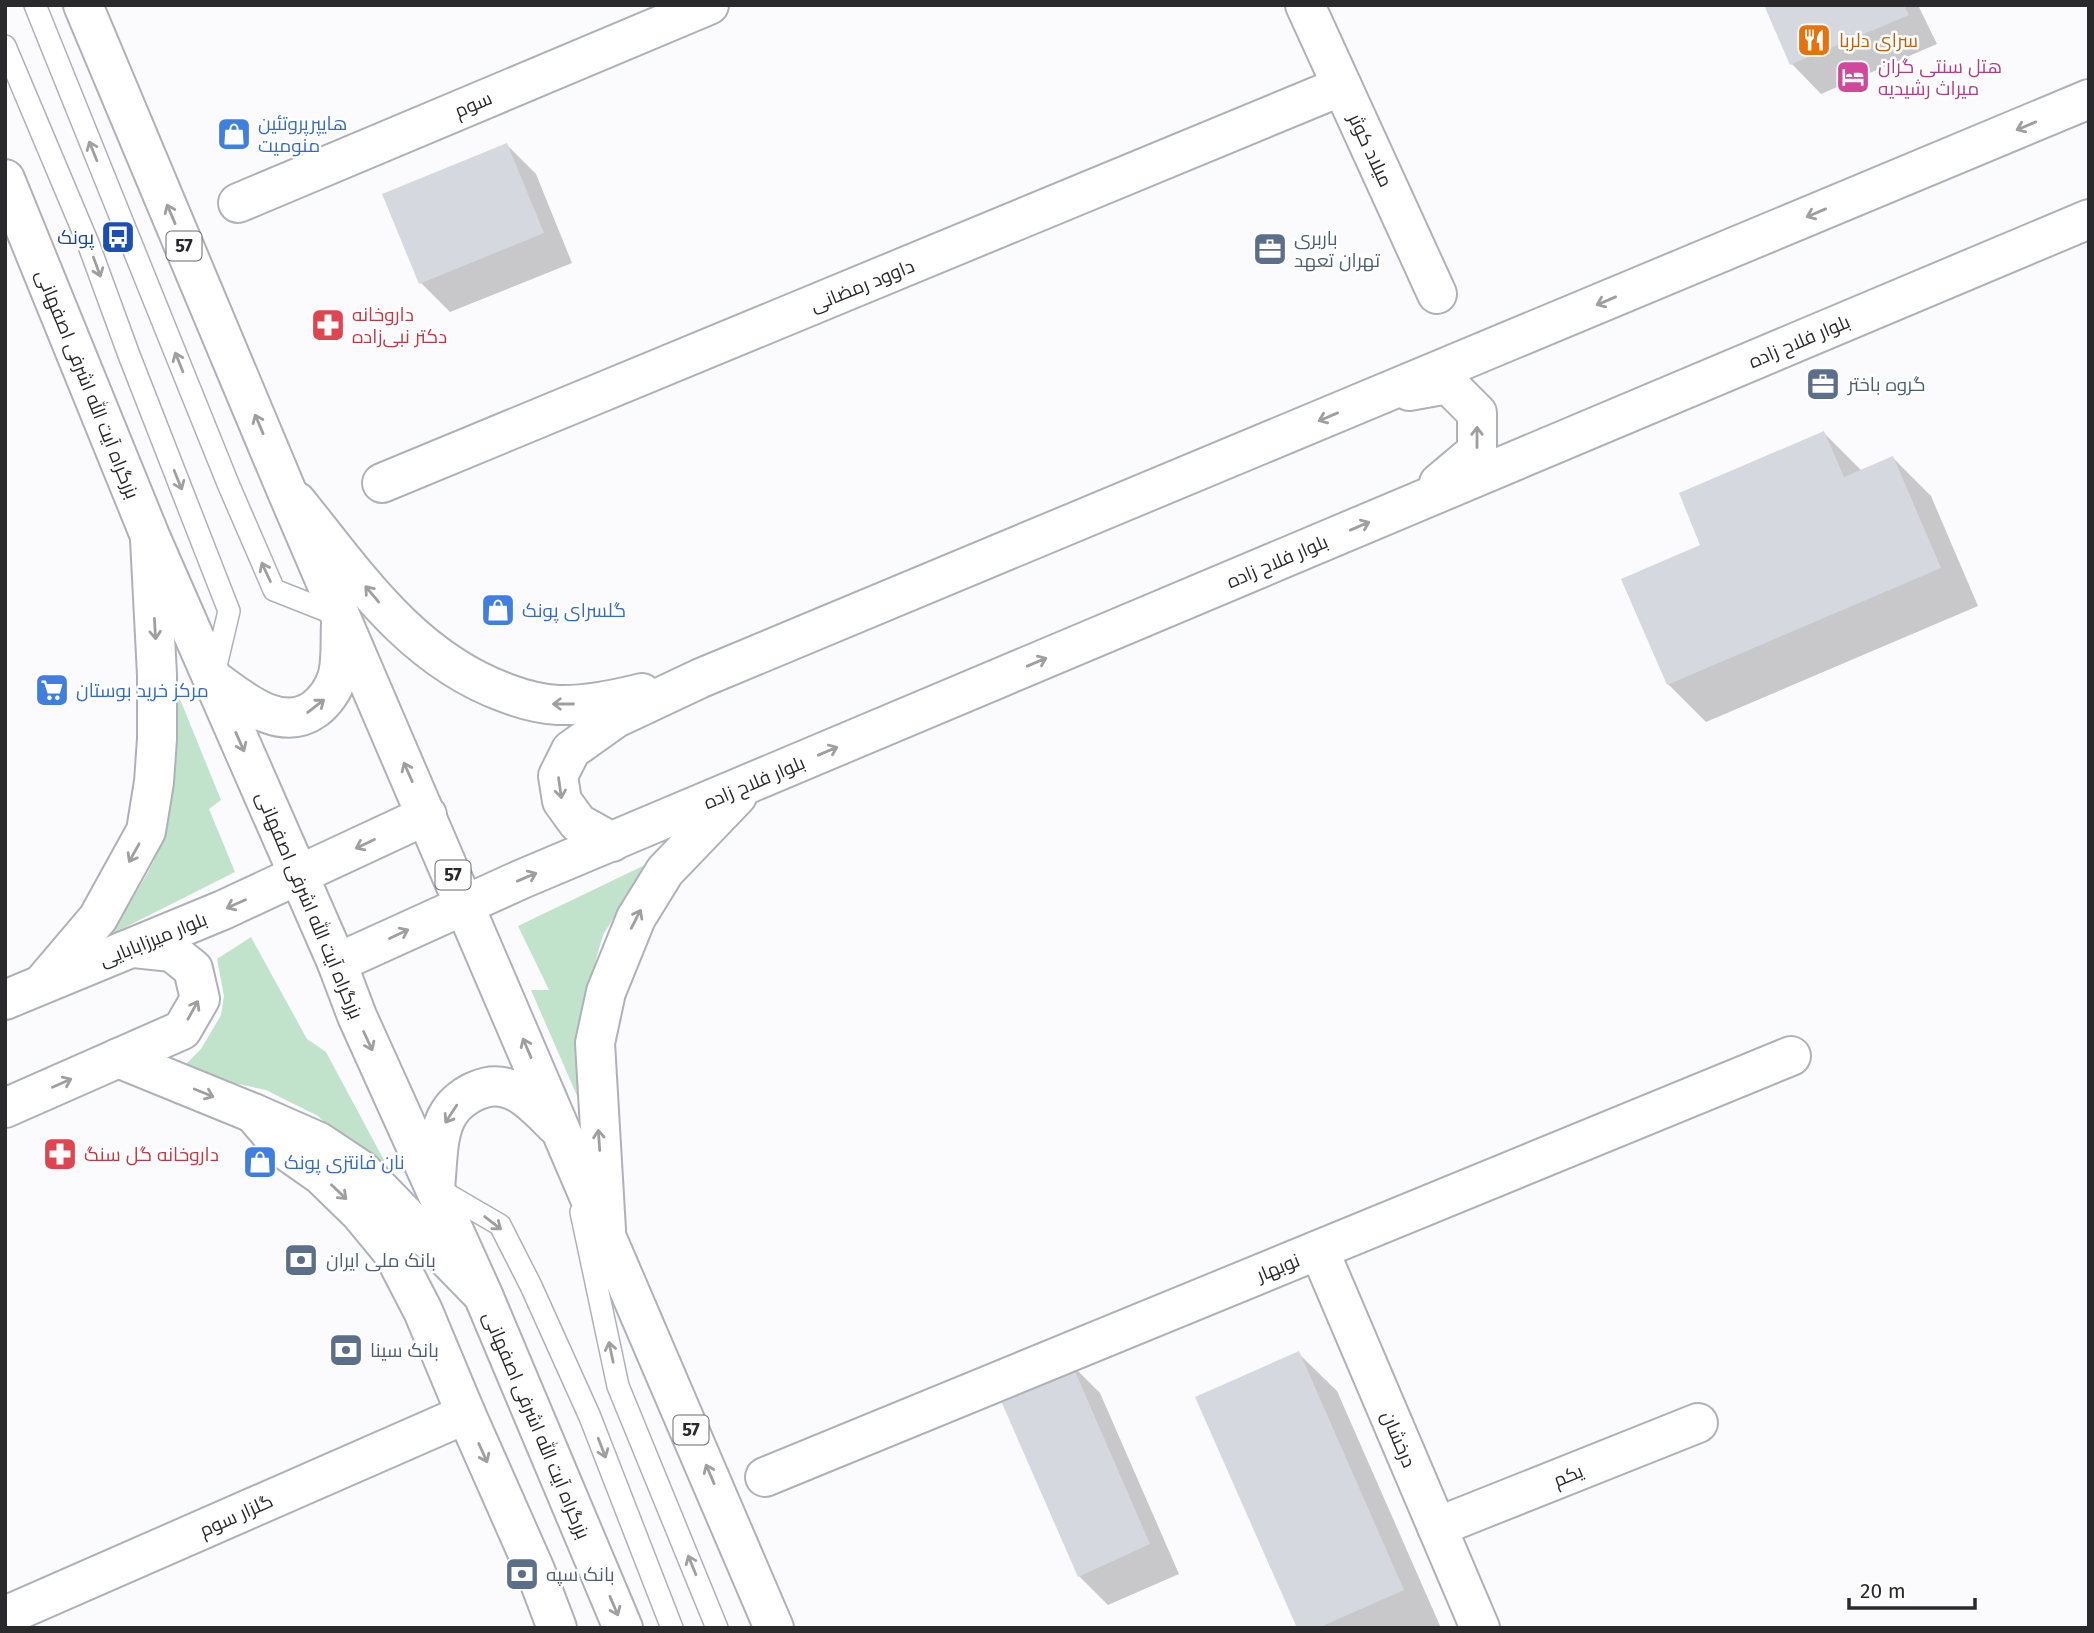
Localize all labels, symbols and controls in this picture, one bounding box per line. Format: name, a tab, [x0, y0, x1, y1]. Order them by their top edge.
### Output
restaurant icon: سرای دلربا	[1795, 21, 1833, 59]
place label: سرای دلربا	[1839, 29, 1918, 52]
place label: هتل سنتی گران میراث رشیدیه	[1878, 55, 2002, 100]
hotel icon: هتل سنتی گران میراث رشیدیه	[1834, 58, 1872, 96]
street label: سوم	[451, 86, 496, 124]
street label: میلاد کوثر	[1343, 109, 1398, 191]
place label: هایپرپروتئین منومیت	[258, 112, 347, 157]
shop icon: هایپرپروتئین منومیت	[215, 115, 253, 153]
one-way arrow	[2015, 120, 2037, 133]
one-way arrow	[86, 140, 99, 162]
one-way arrow	[163, 204, 176, 225]
one-way arrow	[1805, 208, 1827, 221]
bus stop icon: پونک	[99, 218, 137, 256]
place label: پونک	[57, 226, 94, 250]
place label: باربری تهران تعهد	[1294, 227, 1380, 272]
office icon: باربری تهران تعهد	[1251, 230, 1289, 268]
road number: 57	[166, 232, 202, 260]
street label: داوود رمضانی	[807, 254, 918, 317]
one-way arrow	[92, 256, 104, 278]
street label: بزرگراه آیت الله اشرفی اصفهانی	[31, 266, 145, 502]
one-way arrow	[1595, 295, 1617, 308]
place label: داروخانه دکتر نبی‌زاده	[352, 303, 447, 348]
pharmacy icon: داروخانه دکتر نبی‌زاده	[309, 306, 347, 344]
street label: بلوار فلاح زاده	[1745, 310, 1854, 375]
one-way arrow	[171, 351, 184, 373]
office icon: گروه باختر	[1804, 365, 1842, 403]
place label: گروه باختر	[1847, 373, 1926, 396]
one-way arrow	[1318, 411, 1339, 424]
one-way arrow	[251, 413, 264, 435]
one-way arrow	[1470, 426, 1484, 449]
one-way arrow	[173, 468, 186, 490]
one-way arrow	[1348, 519, 1370, 532]
street label: بلوار فلاح زاده	[1223, 530, 1332, 595]
one-way arrow	[259, 562, 272, 583]
one-way arrow	[364, 585, 380, 603]
shop icon: گلسرای پونک	[479, 591, 517, 629]
place label: گلسرای پونک	[522, 599, 626, 623]
one-way arrow	[149, 617, 162, 640]
one-way arrow	[1026, 655, 1047, 668]
supermarket icon: مرکز خرید بوستان	[33, 671, 71, 709]
place label: مرکز خرید بوستان	[76, 679, 209, 702]
one-way arrow	[552, 697, 575, 711]
one-way arrow	[307, 699, 325, 715]
one-way arrow	[234, 730, 247, 752]
one-way arrow	[816, 743, 838, 756]
street label: بلوار فلاح زاده	[700, 751, 809, 816]
one-way arrow	[401, 762, 414, 783]
one-way arrow	[553, 776, 566, 799]
street label: بزرگراه آیت الله اشرفی اصفهانی	[251, 788, 369, 1022]
one-way arrow	[355, 838, 376, 852]
one-way arrow	[127, 842, 141, 862]
road number: 57	[435, 860, 470, 890]
one-way arrow	[516, 869, 538, 882]
one-way arrow	[226, 898, 248, 911]
street label: بلوار میرزابابایی	[96, 907, 210, 971]
one-way arrow	[629, 910, 643, 930]
one-way arrow	[388, 927, 409, 940]
one-way arrow	[187, 1000, 201, 1020]
one-way arrow	[363, 1030, 376, 1051]
one-way arrow	[520, 1038, 533, 1060]
one-way arrow	[51, 1076, 72, 1089]
one-way arrow	[193, 1087, 215, 1100]
one-way arrow	[444, 1104, 459, 1123]
one-way arrow	[592, 1129, 605, 1151]
pharmacy icon: داروخانه گل سنگ	[41, 1135, 79, 1173]
place label: داروخانه گل سنگ	[84, 1143, 219, 1166]
shop icon: نان فانتزی پونک	[241, 1143, 279, 1181]
place label: نان فانتزی پونک	[284, 1151, 405, 1175]
one-way arrow	[330, 1183, 347, 1200]
one-way arrow	[483, 1215, 502, 1230]
bank icon: بانک ملی ایران	[282, 1241, 320, 1279]
place label: بانک ملی ایران	[326, 1249, 436, 1272]
street label: نوبهار	[1252, 1249, 1303, 1287]
street label: بزرگراه آیت الله اشرفی اصفهانی	[478, 1308, 596, 1542]
bank icon: بانک سینا	[327, 1331, 365, 1369]
place label: بانک سینا	[370, 1339, 439, 1362]
one-way arrow	[604, 1341, 617, 1364]
street label: درخشان	[1376, 1407, 1421, 1471]
road number: 57	[674, 1415, 708, 1444]
one-way arrow	[597, 1437, 610, 1459]
one-way arrow	[477, 1441, 490, 1463]
street label: یکم	[1550, 1459, 1587, 1494]
one-way arrow	[703, 1464, 716, 1486]
street label: گلزار سوم	[196, 1489, 277, 1544]
one-way arrow	[684, 1554, 697, 1576]
bank icon: بانک سپه	[503, 1555, 541, 1593]
place label: بانک سپه	[546, 1563, 615, 1586]
scale bar	[1849, 1566, 1975, 1610]
text: 20 m	[1860, 1578, 1906, 1604]
one-way arrow	[608, 1595, 621, 1616]

